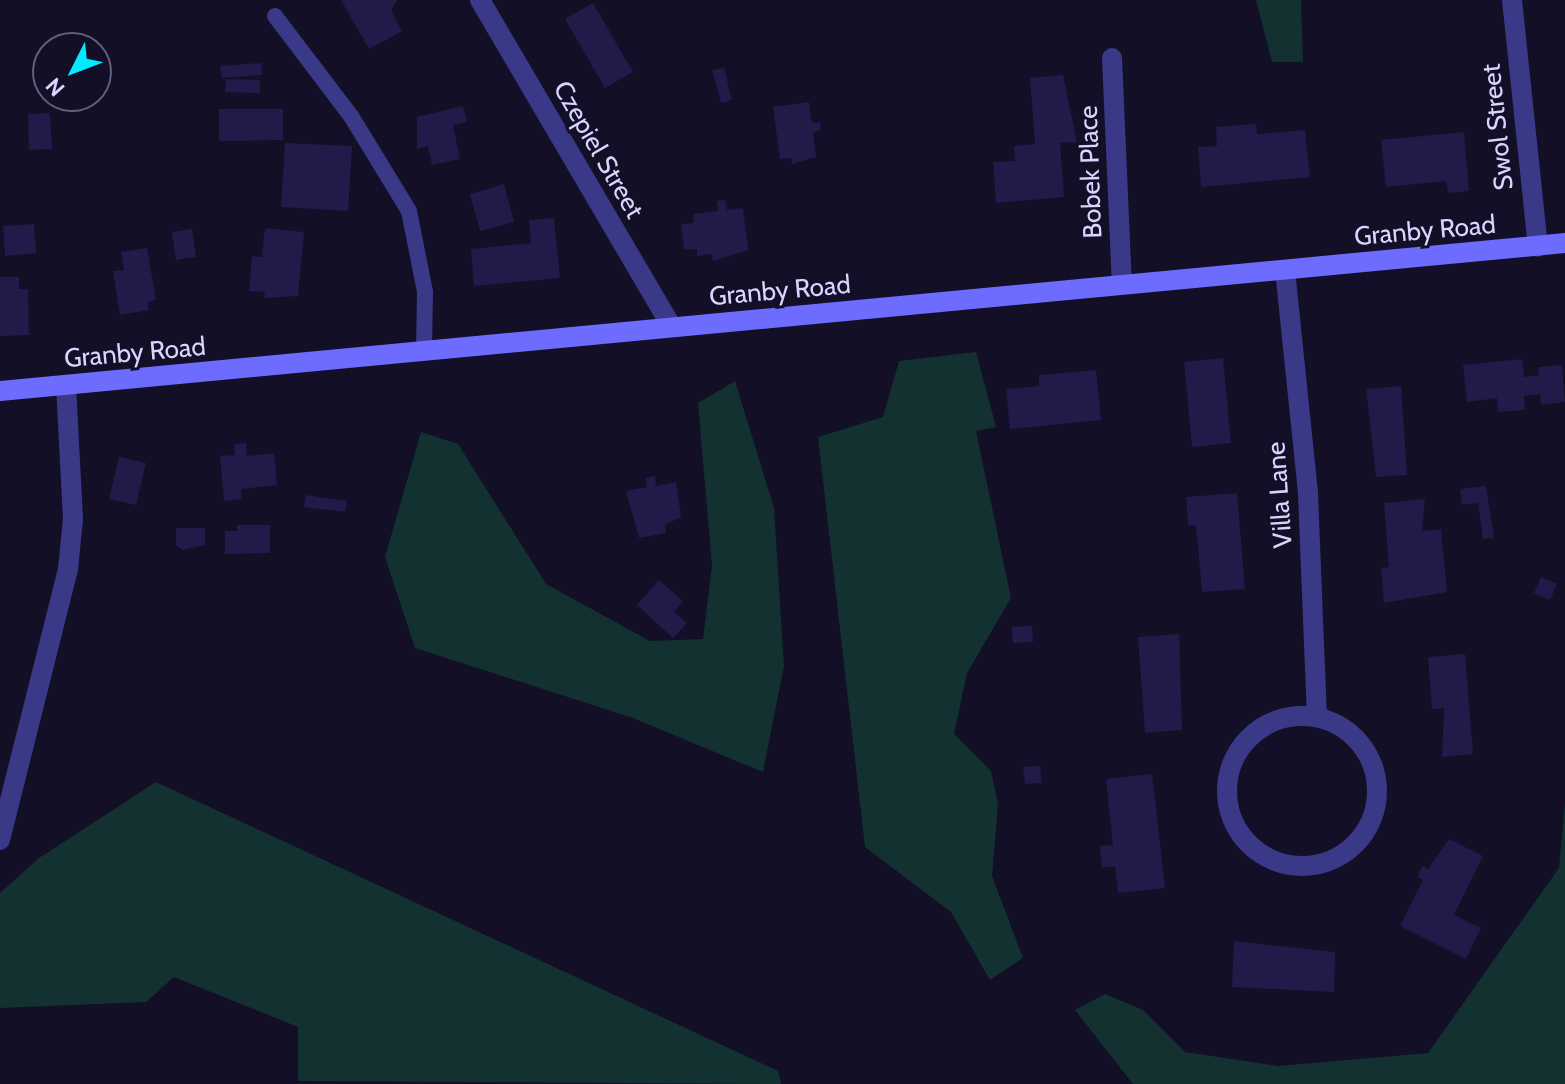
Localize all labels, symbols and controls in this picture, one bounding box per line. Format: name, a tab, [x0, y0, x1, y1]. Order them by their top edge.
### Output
north arrow	[32, 32, 112, 112]
street label: Swol Street	[1476, 62, 1520, 192]
text: N	[40, 72, 71, 102]
street label: Czepiel Street	[546, 76, 650, 224]
street label: Bobek Place	[1073, 105, 1109, 239]
street label: Granby Road	[1353, 209, 1497, 253]
street label: Granby Road	[708, 269, 852, 313]
street label: Granby Road	[63, 331, 207, 375]
street label: Villa Lane	[1261, 441, 1299, 549]

